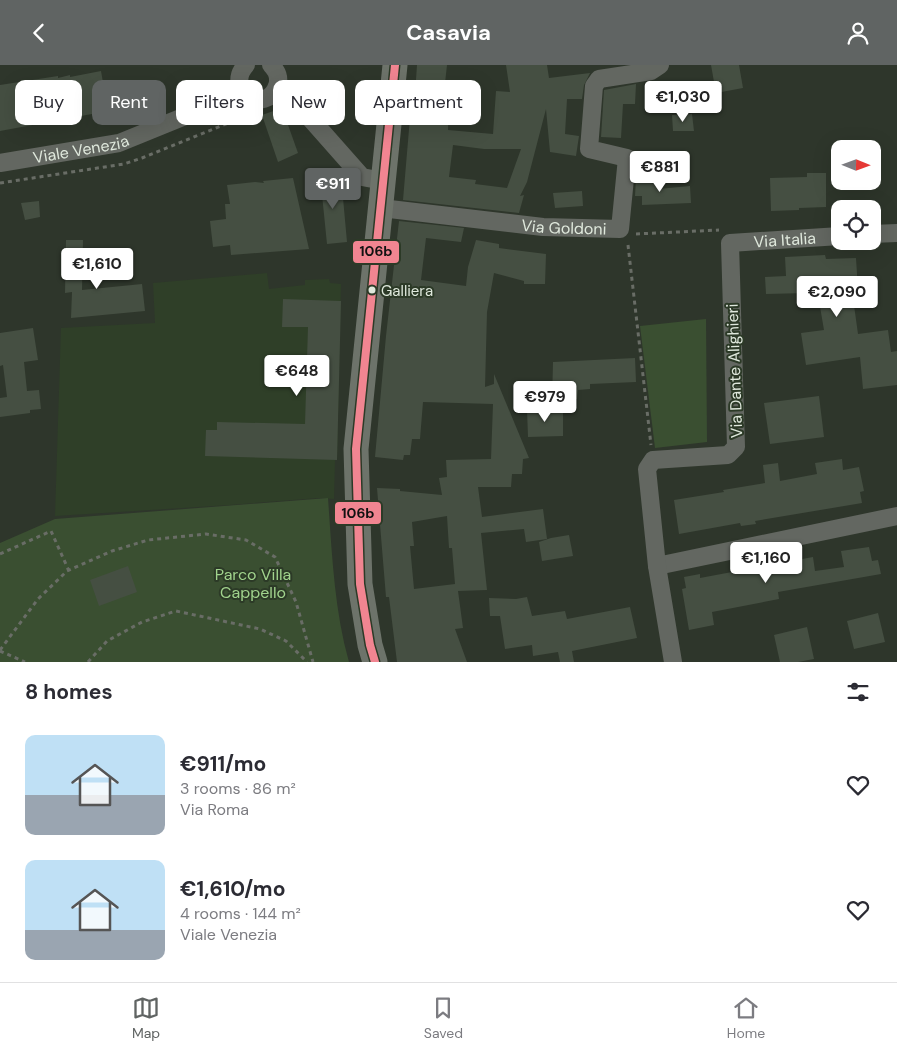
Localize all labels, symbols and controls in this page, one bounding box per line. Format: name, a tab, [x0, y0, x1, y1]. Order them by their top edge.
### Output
text: Casavia	[406, 18, 491, 47]
icon: back	[25, 19, 53, 47]
icon: person	[844, 19, 872, 47]
chip: Buy	[15, 80, 82, 125]
chip: Rent	[92, 80, 166, 125]
chip: Filters	[176, 80, 263, 125]
chip: New	[273, 80, 345, 125]
chip: Apartment	[355, 80, 481, 125]
pin: €1,030	[642, 80, 724, 123]
text: €1,030	[656, 86, 710, 107]
street label: Viale Venezia	[31, 130, 132, 168]
north arrow	[831, 140, 881, 190]
map controls	[831, 140, 881, 250]
pin: €881	[630, 151, 690, 193]
text: €881	[641, 156, 679, 177]
pin: €911	[303, 167, 363, 210]
text: €911	[316, 173, 350, 194]
button: locate	[831, 200, 881, 250]
street label: Via Goldoni	[520, 215, 607, 240]
street label: Via Italia	[753, 228, 817, 252]
line badge: 106b	[352, 240, 400, 264]
text: 106b	[360, 242, 393, 260]
pin: €1,610	[56, 247, 138, 290]
text: €1,610	[72, 253, 122, 274]
pin: €2,090	[796, 275, 878, 318]
place label: Galliera	[381, 281, 433, 301]
text: €2,090	[808, 281, 866, 302]
marker: Galliera	[367, 285, 377, 295]
street label: Via Dante Alighieri	[722, 303, 747, 439]
pin: €648	[267, 355, 327, 397]
text: €648	[275, 360, 319, 381]
pin: €979	[515, 381, 575, 423]
text: €979	[524, 386, 566, 407]
line badge: 106b	[334, 501, 382, 525]
text: 106b	[342, 504, 375, 522]
pin: €1,160	[725, 541, 807, 584]
text: €1,160	[741, 547, 791, 568]
park label: Parco Villa Cappello	[215, 564, 291, 603]
text: 8 homes	[25, 678, 113, 706]
icon: filters	[844, 678, 872, 706]
text: €911/mo	[180, 750, 266, 778]
icon: home	[65, 755, 125, 815]
icon: heart	[844, 771, 872, 799]
text: 3 rooms · 86 m²	[180, 778, 296, 799]
text: Via Roma	[180, 799, 249, 820]
text: €1,610/mo	[180, 875, 285, 903]
icon: home	[65, 880, 125, 940]
icon: heart	[844, 896, 872, 924]
text: 4 rooms · 144 m²	[180, 903, 301, 924]
text: Viale Venezia	[180, 924, 277, 945]
tab: Map	[132, 994, 160, 1042]
tab: Saved	[424, 994, 463, 1042]
tab: Home	[727, 994, 765, 1042]

